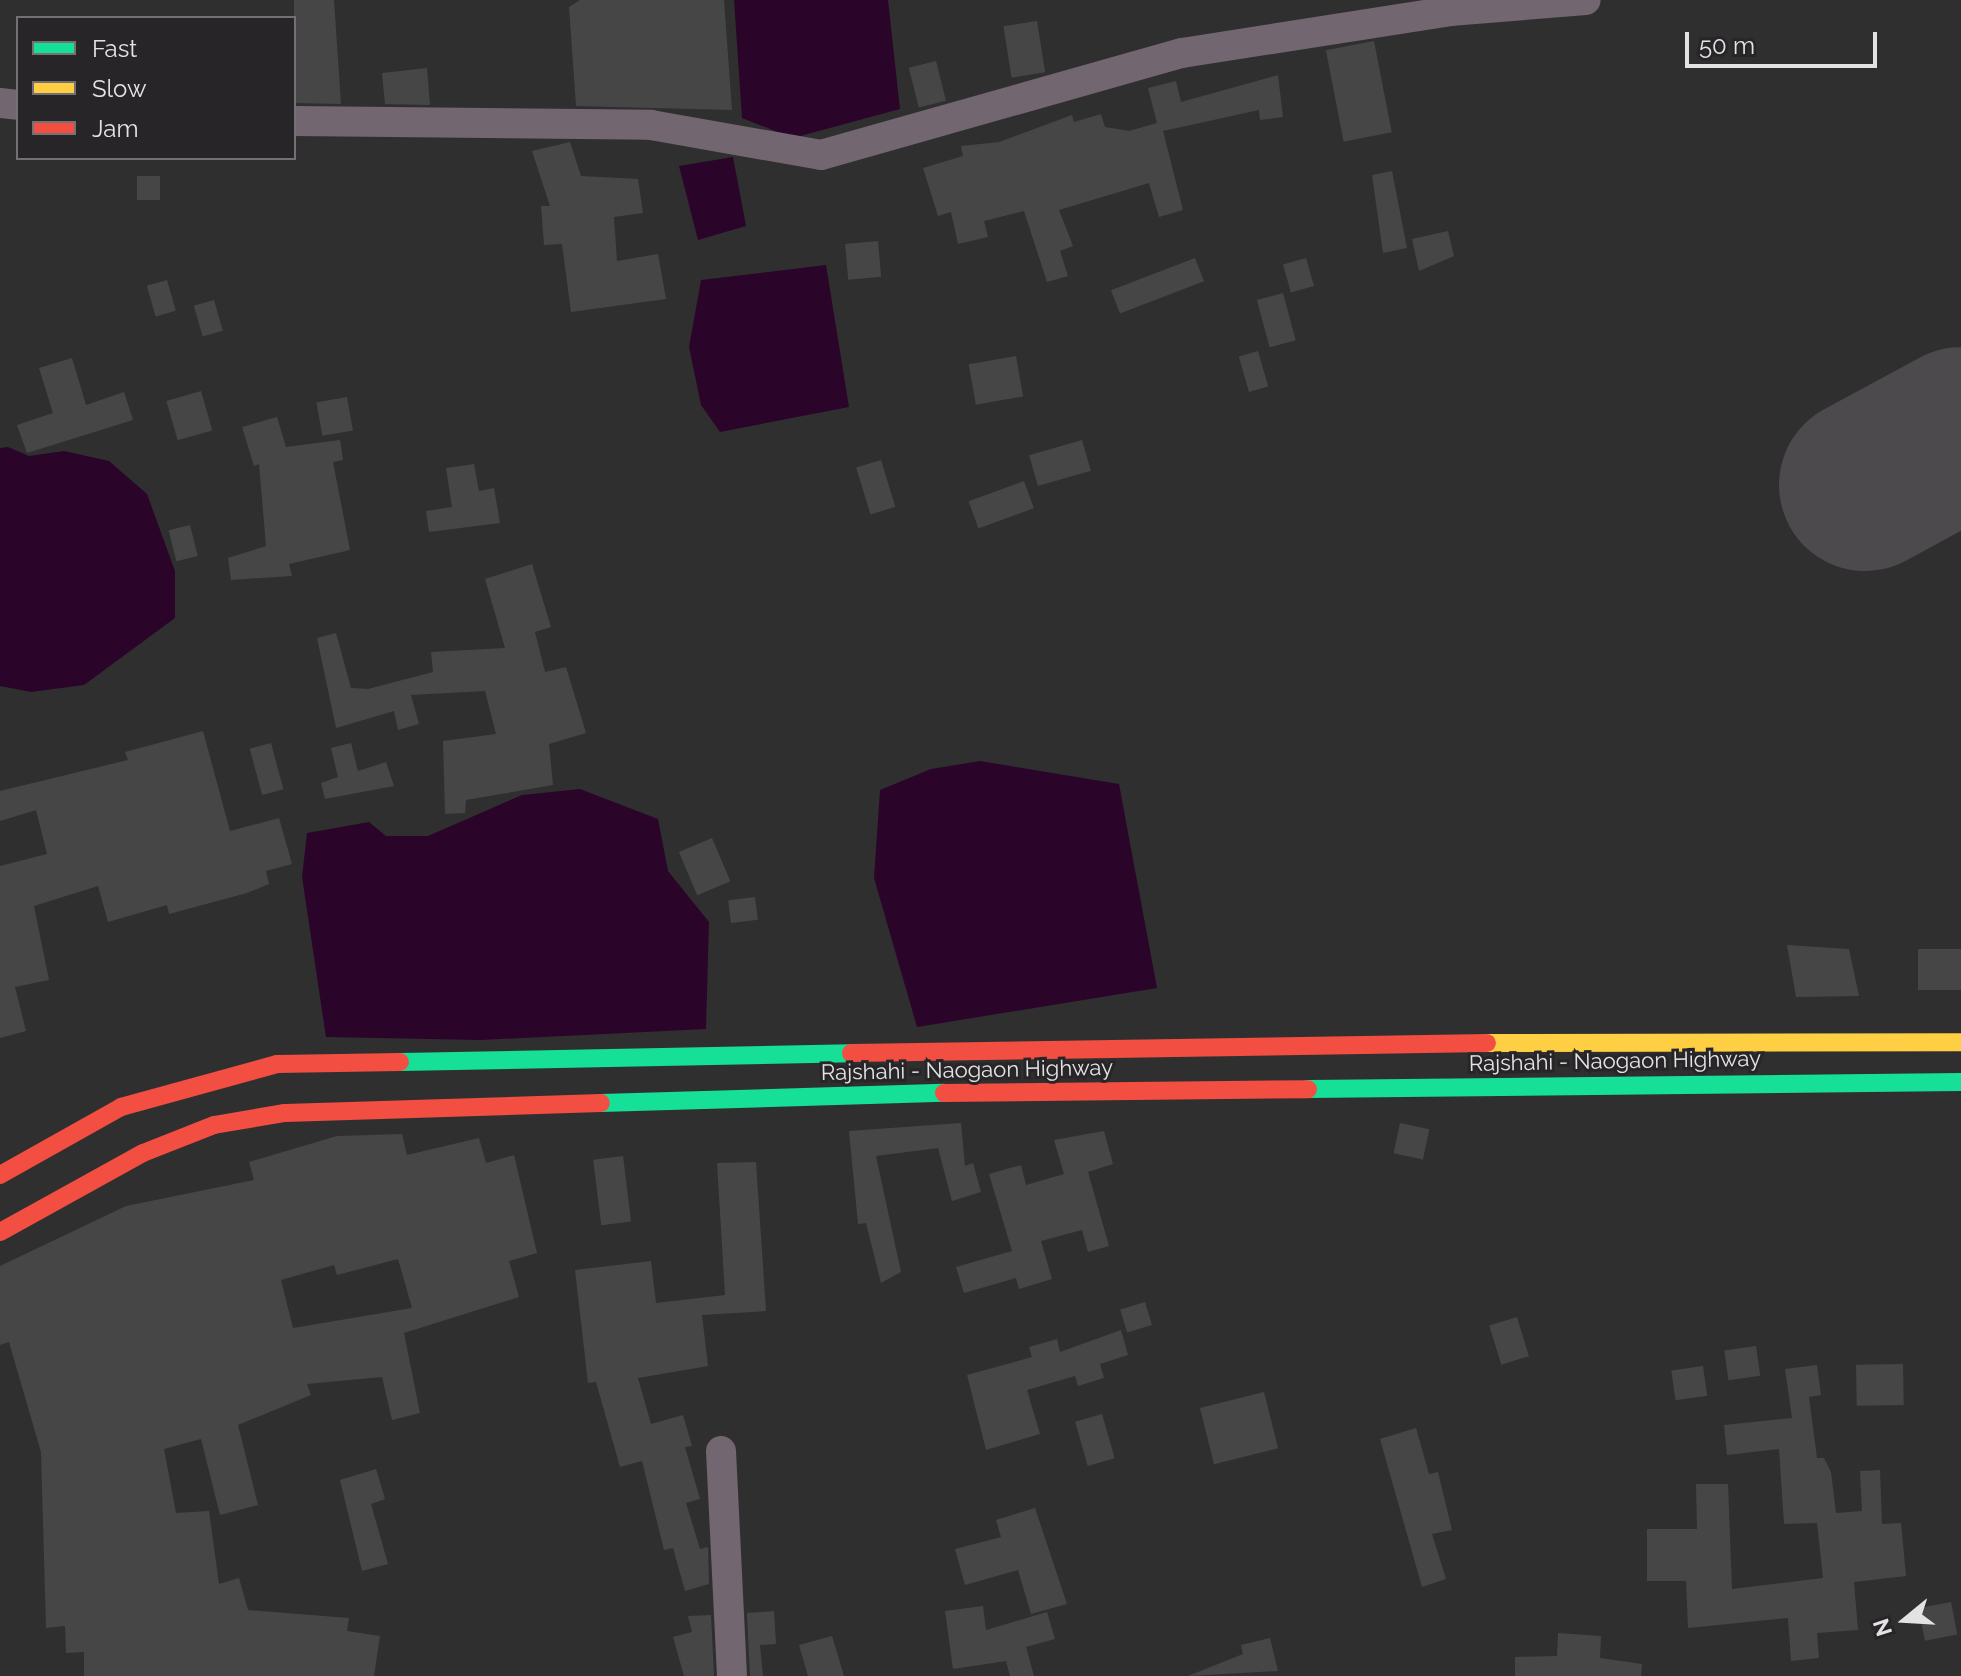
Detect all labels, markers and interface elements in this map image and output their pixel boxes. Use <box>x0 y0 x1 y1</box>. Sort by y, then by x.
legend <box>16 16 296 160</box>
scale bar <box>1689 16 1881 66</box>
text: 50 m <box>1699 31 1755 60</box>
text: Fast <box>92 34 137 63</box>
text: Slow <box>92 74 146 103</box>
text: Jam <box>92 114 138 143</box>
street label: Rajshahi - Naogaon Highway <box>1469 1045 1761 1077</box>
street label: Rajshahi - Naogaon Highway <box>821 1054 1113 1086</box>
north arrow <box>1865 1580 1945 1660</box>
text: N <box>1867 1615 1897 1639</box>

